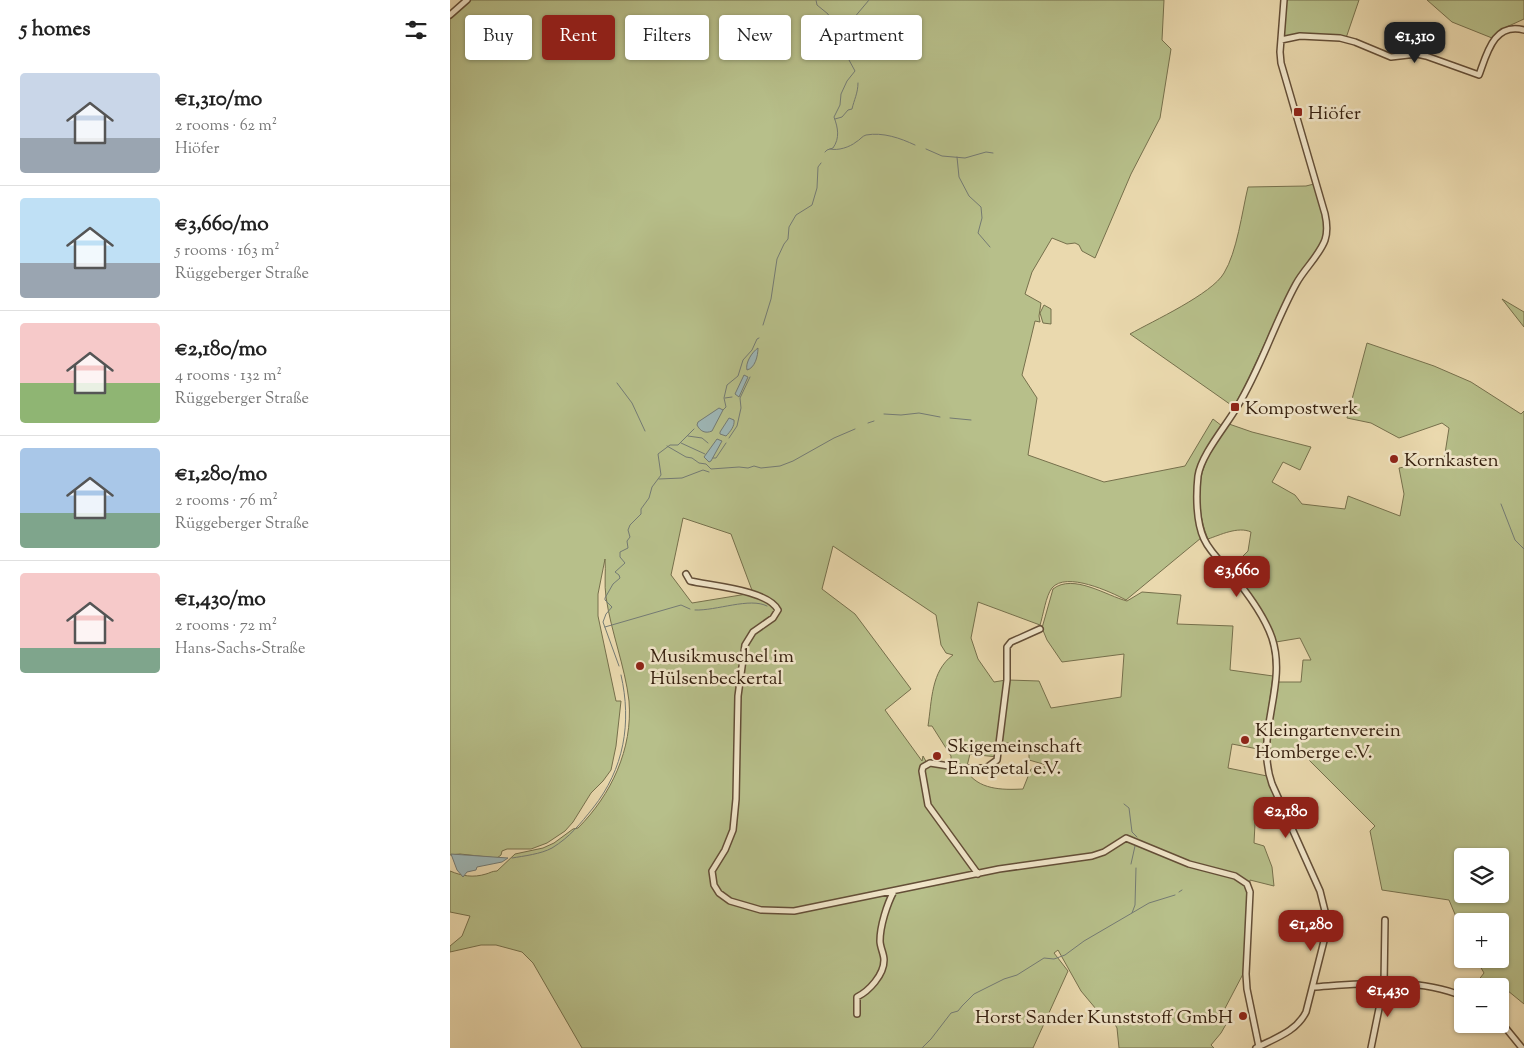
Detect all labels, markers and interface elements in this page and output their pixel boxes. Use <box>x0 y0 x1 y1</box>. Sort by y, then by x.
text: 5 homes <box>20 15 90 45</box>
chip: Buy <box>465 15 532 60</box>
chip: Rent <box>542 15 615 60</box>
chip: Filters <box>625 15 709 60</box>
chip: New <box>719 15 791 60</box>
chip: Apartment <box>801 15 922 60</box>
icon: filters <box>402 16 430 44</box>
pin: €1,310 <box>1374 22 1456 64</box>
text: €1,310 <box>1395 26 1435 49</box>
text: €1,310/mo <box>175 85 262 115</box>
icon: home <box>60 93 120 153</box>
place label: Hiöfer <box>1308 101 1361 128</box>
marker: Hiöfer <box>1292 106 1304 118</box>
text: 2 rooms · 62 m² <box>175 115 277 138</box>
text: Hiöfer <box>175 138 220 161</box>
text: €3,660/mo <box>175 210 269 240</box>
icon: home <box>60 218 120 278</box>
text: 5 rooms · 163 m² <box>175 240 280 263</box>
text: Rüggeberger Straße <box>175 263 309 286</box>
text: €2,180/mo <box>175 335 267 365</box>
icon: home <box>60 343 120 403</box>
text: 4 rooms · 132 m² <box>175 365 282 388</box>
text: Rüggeberger Straße <box>175 388 309 411</box>
place label: Kompostwerk <box>1245 396 1359 423</box>
marker: Kompostwerk <box>1229 401 1241 413</box>
place label: Kornkasten <box>1404 448 1499 475</box>
marker: Kornkasten <box>1388 453 1400 465</box>
text: €1,280/mo <box>175 460 267 490</box>
icon: home <box>60 468 120 528</box>
text: 2 rooms · 76 m² <box>175 490 278 513</box>
text: Rüggeberger Straße <box>175 513 309 536</box>
pin: €3,660 <box>1196 556 1278 598</box>
text: €3,660 <box>1215 560 1259 583</box>
text: €1,430/mo <box>175 585 266 615</box>
icon: home <box>60 593 120 653</box>
text: 2 rooms · 72 m² <box>175 615 277 638</box>
text: Hans-Sachs-Straße <box>175 638 305 661</box>
place label: Musikmuschel im Hülsenbeckertal <box>650 644 794 693</box>
marker: Musikmuschel im Hülsenbeckertal <box>634 660 646 672</box>
place label: Kleingartenverein Homberge e.V. <box>1255 718 1401 767</box>
place label: Skigemeinschaft Ennepetal e.V. <box>947 734 1083 783</box>
marker: Kleingartenverein Homberge e.V. <box>1239 734 1251 746</box>
marker: Skigemeinschaft Ennepetal e.V. <box>931 750 943 762</box>
pin: €2,180 <box>1245 796 1327 839</box>
text: €2,180 <box>1264 801 1308 824</box>
map controls <box>1454 848 1509 1033</box>
button: layers <box>1454 848 1509 903</box>
pin: €1,280 <box>1270 910 1352 952</box>
button: + <box>1454 913 1509 968</box>
text: €1,280 <box>1289 914 1333 937</box>
pin: €1,430 <box>1347 976 1429 1018</box>
button: − <box>1454 978 1509 1033</box>
text: €1,430 <box>1367 980 1409 1003</box>
place label: Horst Sander Kunststoff GmbH <box>975 1005 1233 1032</box>
marker: Horst Sander Kunststoff GmbH <box>1237 1010 1249 1022</box>

